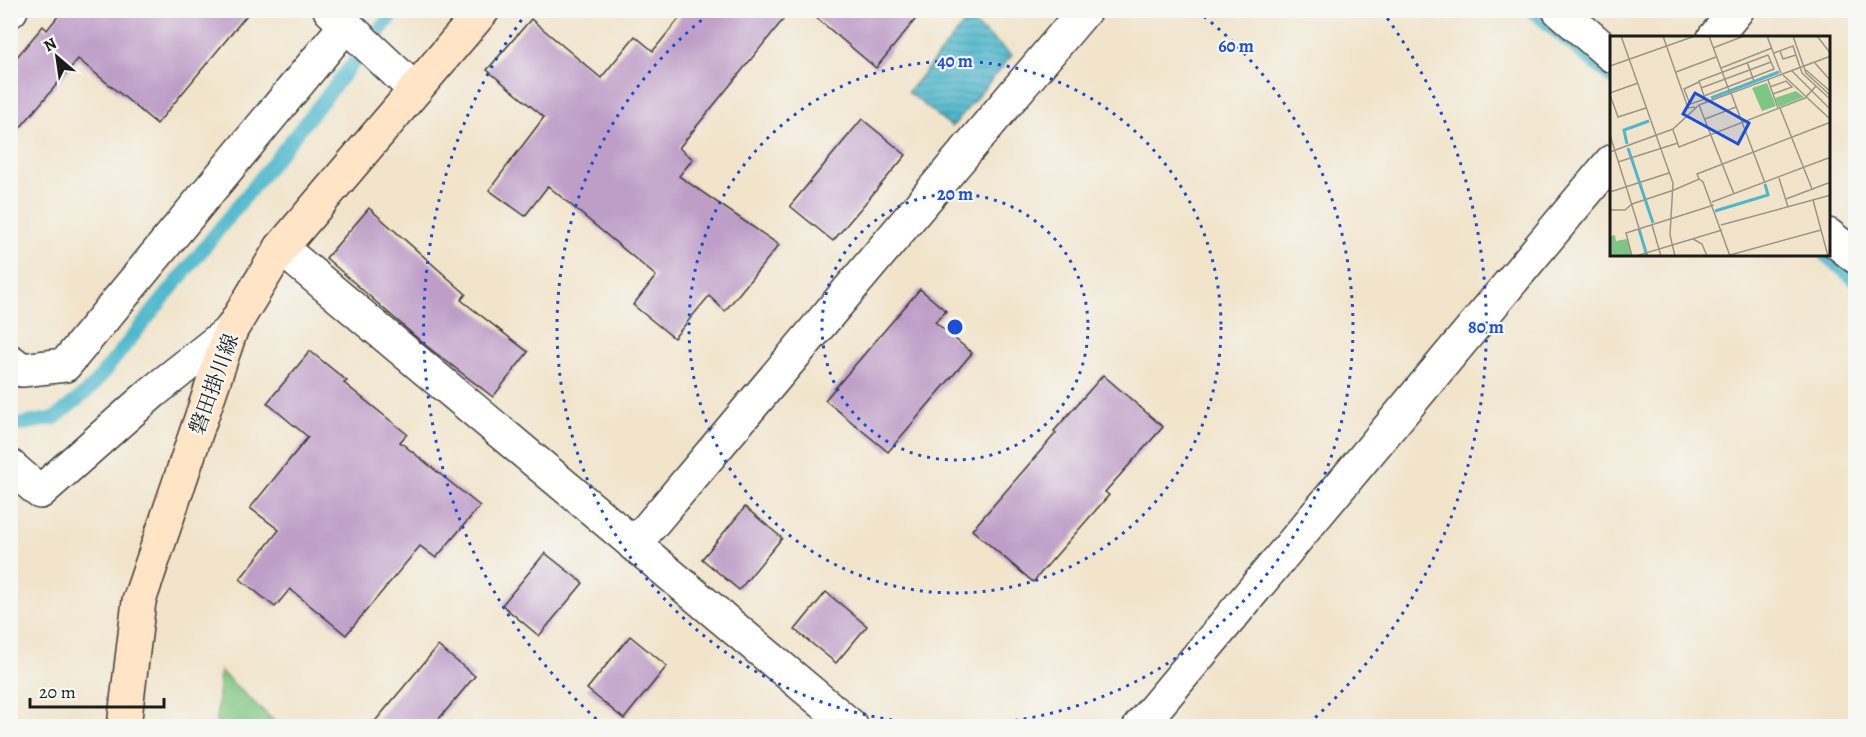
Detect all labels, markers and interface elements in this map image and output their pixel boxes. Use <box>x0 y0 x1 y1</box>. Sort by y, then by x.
north arrow <box>27 27 87 87</box>
text: N <box>40 32 61 57</box>
text: 60 m <box>1218 34 1254 58</box>
inset map <box>1610 36 1830 256</box>
text: 40 m <box>937 49 973 73</box>
text: 20 m <box>937 182 973 206</box>
text: 80 m <box>1468 315 1504 339</box>
centre of rings <box>945 317 965 337</box>
street label: 磐田掛川線 <box>183 330 245 438</box>
scale bar <box>30 671 164 709</box>
text: 20 m <box>39 680 76 704</box>

